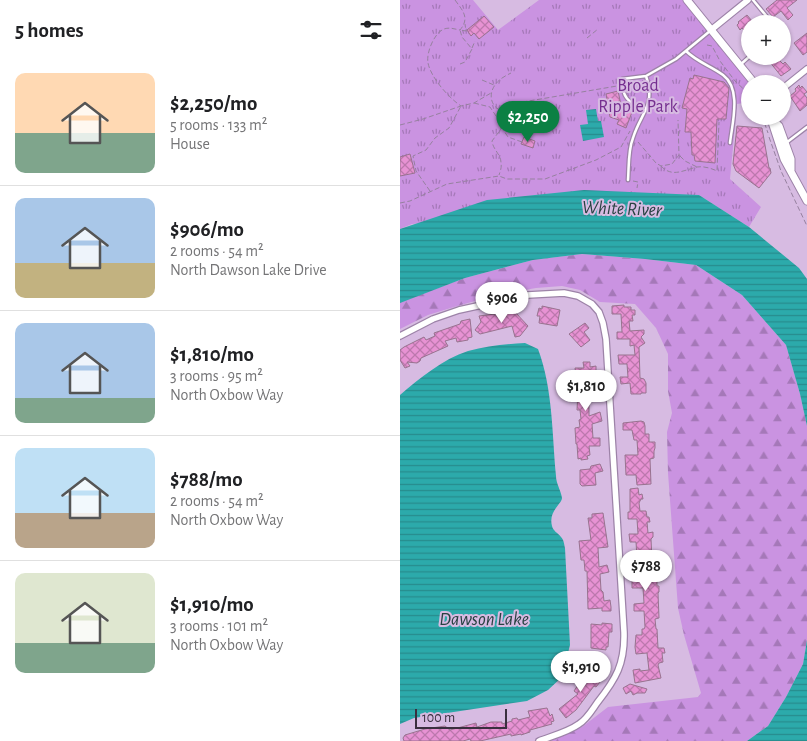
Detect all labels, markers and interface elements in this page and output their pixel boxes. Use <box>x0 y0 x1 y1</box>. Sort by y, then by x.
map controls <box>741 15 791 125</box>
button: + <box>741 15 791 65</box>
icon: filters <box>357 16 385 44</box>
text: 5 homes <box>15 20 84 41</box>
button: − <box>741 75 791 125</box>
park label: Broad Ripple Park <box>598 77 679 116</box>
icon: home <box>55 93 115 153</box>
text: $2,250/mo <box>170 93 257 114</box>
pin: $2,250 <box>487 100 569 143</box>
text: $2,250 <box>507 109 549 125</box>
text: 5 rooms · 133 m² <box>170 117 267 133</box>
text: House <box>170 136 210 152</box>
water label: White River <box>582 198 663 220</box>
icon: home <box>55 218 115 278</box>
text: $906/mo <box>170 219 244 240</box>
text: 2 rooms · 54 m² <box>170 243 264 259</box>
text: North Dawson Lake Drive <box>170 262 327 278</box>
pin: $906 <box>472 282 532 324</box>
text: $906 <box>487 290 518 306</box>
icon: home <box>55 343 115 403</box>
text: $1,810/mo <box>170 344 254 365</box>
text: 3 rooms · 95 m² <box>170 368 263 384</box>
pin: $1,810 <box>545 370 627 412</box>
text: $1,810 <box>567 378 605 394</box>
text: North Oxbow Way <box>170 387 283 403</box>
icon: home <box>55 468 115 528</box>
text: $788/mo <box>170 469 243 490</box>
text: 2 rooms · 54 m² <box>170 493 264 509</box>
text: North Oxbow Way <box>170 512 283 528</box>
pin: $788 <box>616 550 676 592</box>
text: $788 <box>631 558 661 574</box>
icon: home <box>55 593 115 653</box>
text: $1,910/mo <box>170 594 254 615</box>
water label: Dawson Lake <box>439 610 529 629</box>
text: 3 rooms · 101 m² <box>170 618 268 634</box>
text: North Oxbow Way <box>170 637 283 653</box>
pin: $1,910 <box>540 650 622 693</box>
text: $1,910 <box>562 659 600 675</box>
scale bar <box>415 706 508 729</box>
text: 100 m <box>422 711 455 725</box>

